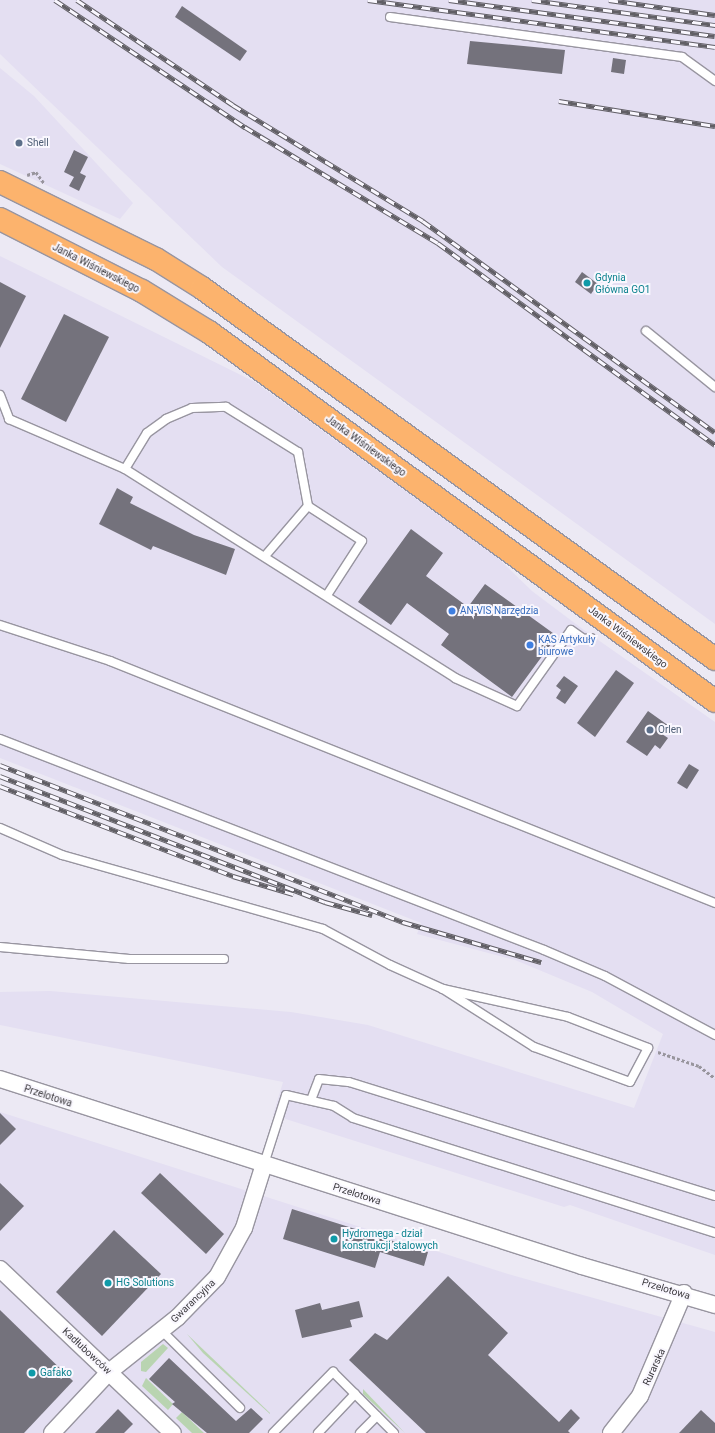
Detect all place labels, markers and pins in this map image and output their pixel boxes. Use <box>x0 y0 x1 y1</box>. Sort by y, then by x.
place label: Shell <box>27 137 49 149</box>
marker: Shell <box>14 138 24 148</box>
place label: Gdynia Główna GO1 <box>595 271 650 294</box>
marker: Gdynia Główna GO1 <box>582 278 592 288</box>
place label: AN-VIS Narzędzia <box>460 605 539 617</box>
marker: AN-VIS Narzędzia <box>447 606 457 616</box>
place label: KAS Artykuły biurowe <box>538 633 595 656</box>
marker: KAS Artykuły biurowe <box>525 640 535 650</box>
place label: Orlen <box>658 724 682 736</box>
marker: Orlen <box>645 725 655 735</box>
place label: Hydromega - dział konstrukcji stalowych <box>342 1227 438 1250</box>
marker: Hydromega - dział konstrukcji stalowych <box>329 1234 339 1244</box>
place label: HG Solutions <box>116 1277 174 1289</box>
marker: HG Solutions <box>103 1278 113 1288</box>
place label: Gafako <box>40 1367 72 1379</box>
marker: Gafako <box>27 1368 37 1378</box>

